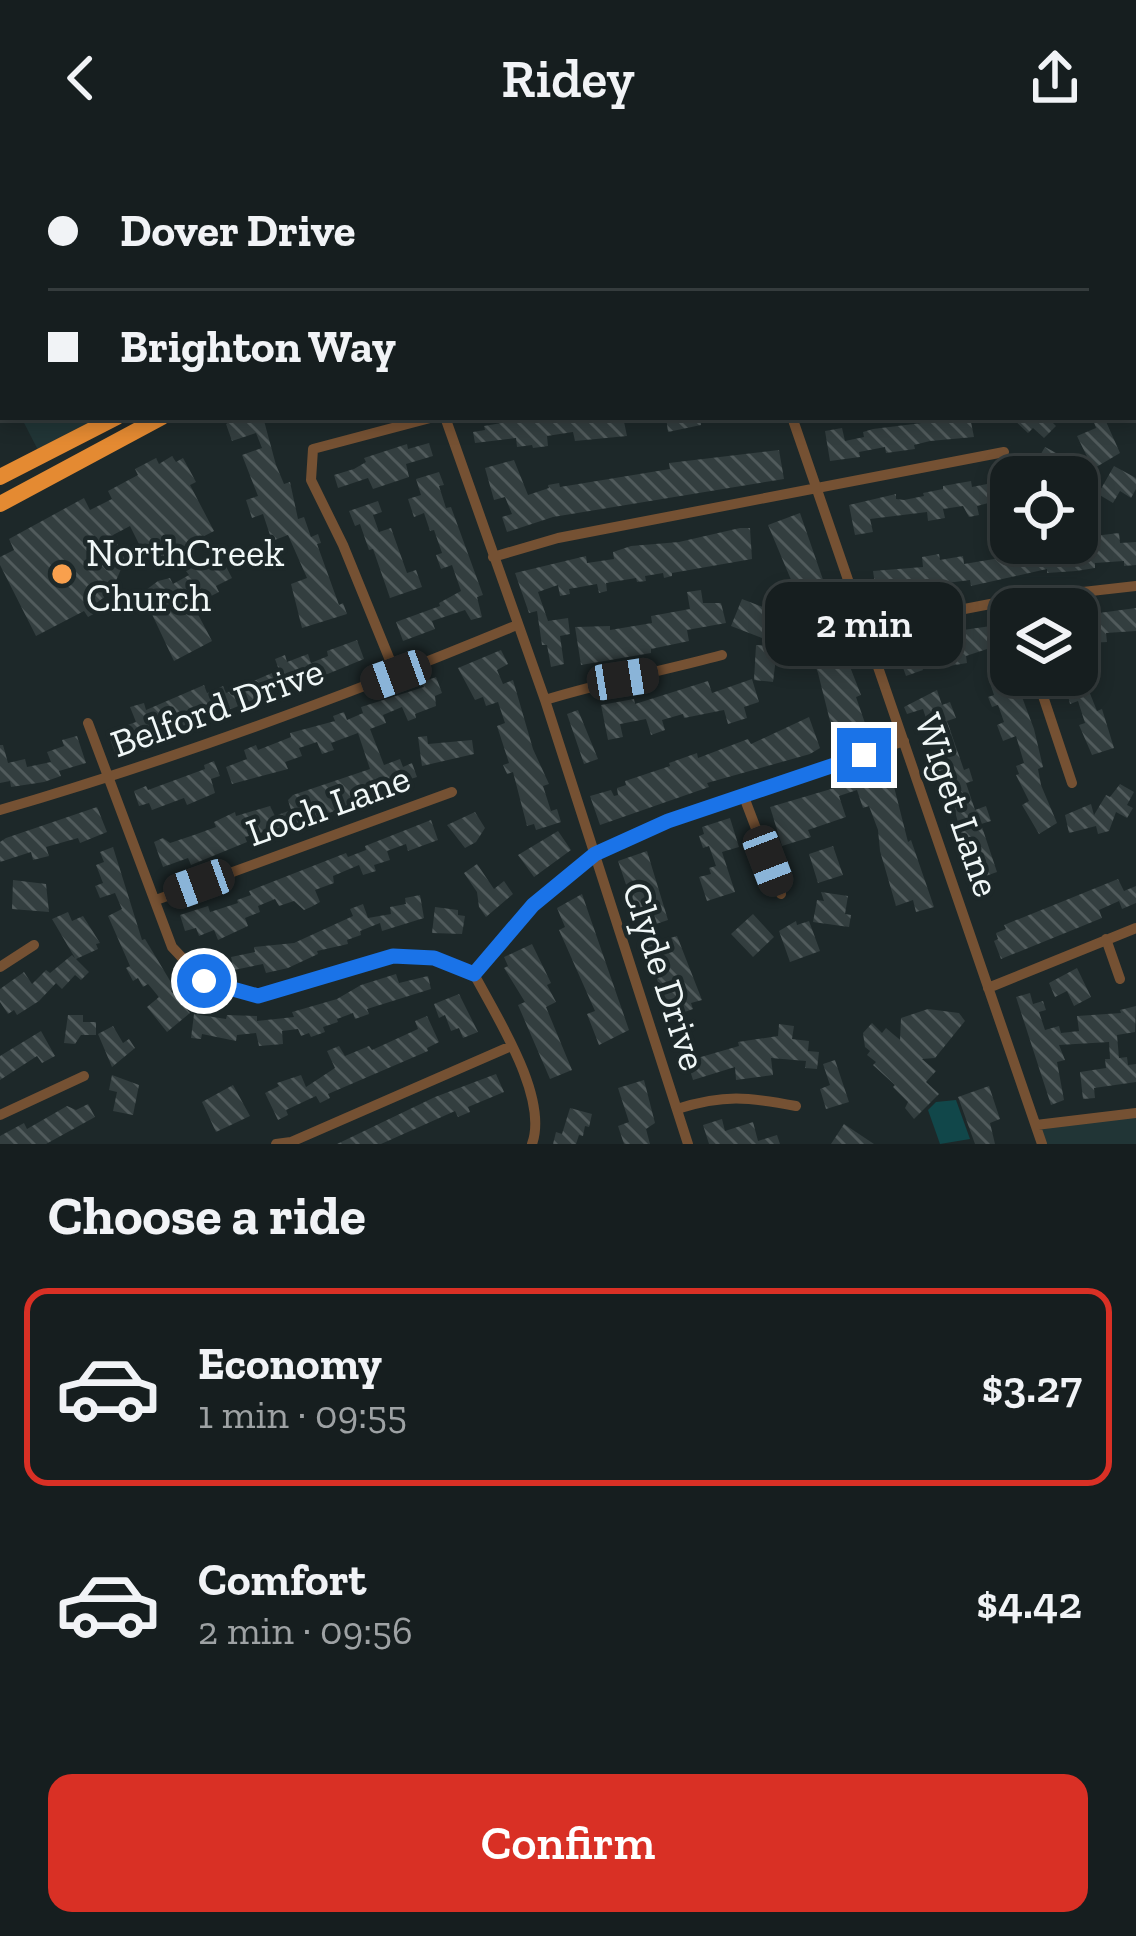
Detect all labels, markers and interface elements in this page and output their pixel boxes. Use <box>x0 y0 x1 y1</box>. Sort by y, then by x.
icon: back <box>48 45 114 111</box>
icon: share <box>1022 45 1088 111</box>
text: Ridey <box>501 46 635 111</box>
text: Dover Drive <box>120 204 355 258</box>
text: Brighton Way <box>120 320 396 374</box>
map controls <box>990 456 1098 696</box>
button: locate <box>990 456 1098 564</box>
place label: NorthCreek Church <box>86 529 285 621</box>
marker: NorthCreek Church <box>49 561 75 587</box>
callout: 2 min <box>765 581 963 665</box>
button: layers <box>990 588 1098 696</box>
text: 2 min <box>816 600 912 647</box>
car <box>356 646 436 704</box>
street label: Belford Drive <box>104 647 330 767</box>
car <box>585 656 661 702</box>
street label: Wiget Lane <box>905 707 1011 903</box>
route end <box>837 728 891 782</box>
street label: Loch Lane <box>240 754 416 856</box>
car <box>738 821 798 901</box>
car <box>159 855 239 913</box>
street label: Clyde Drive <box>613 876 717 1076</box>
route start <box>177 954 231 1008</box>
text: Choose a ride <box>48 1183 366 1248</box>
icon: car <box>54 1333 162 1441</box>
text: Economy <box>198 1337 382 1391</box>
text: $3.27 <box>981 1360 1082 1414</box>
text: 1 min · 09:55 <box>198 1391 407 1438</box>
icon: car <box>54 1549 162 1657</box>
text: Comfort <box>198 1553 366 1607</box>
text: $4.42 <box>976 1576 1082 1630</box>
text: 2 min · 09:56 <box>198 1607 413 1654</box>
button: Confirm <box>48 1774 1088 1912</box>

